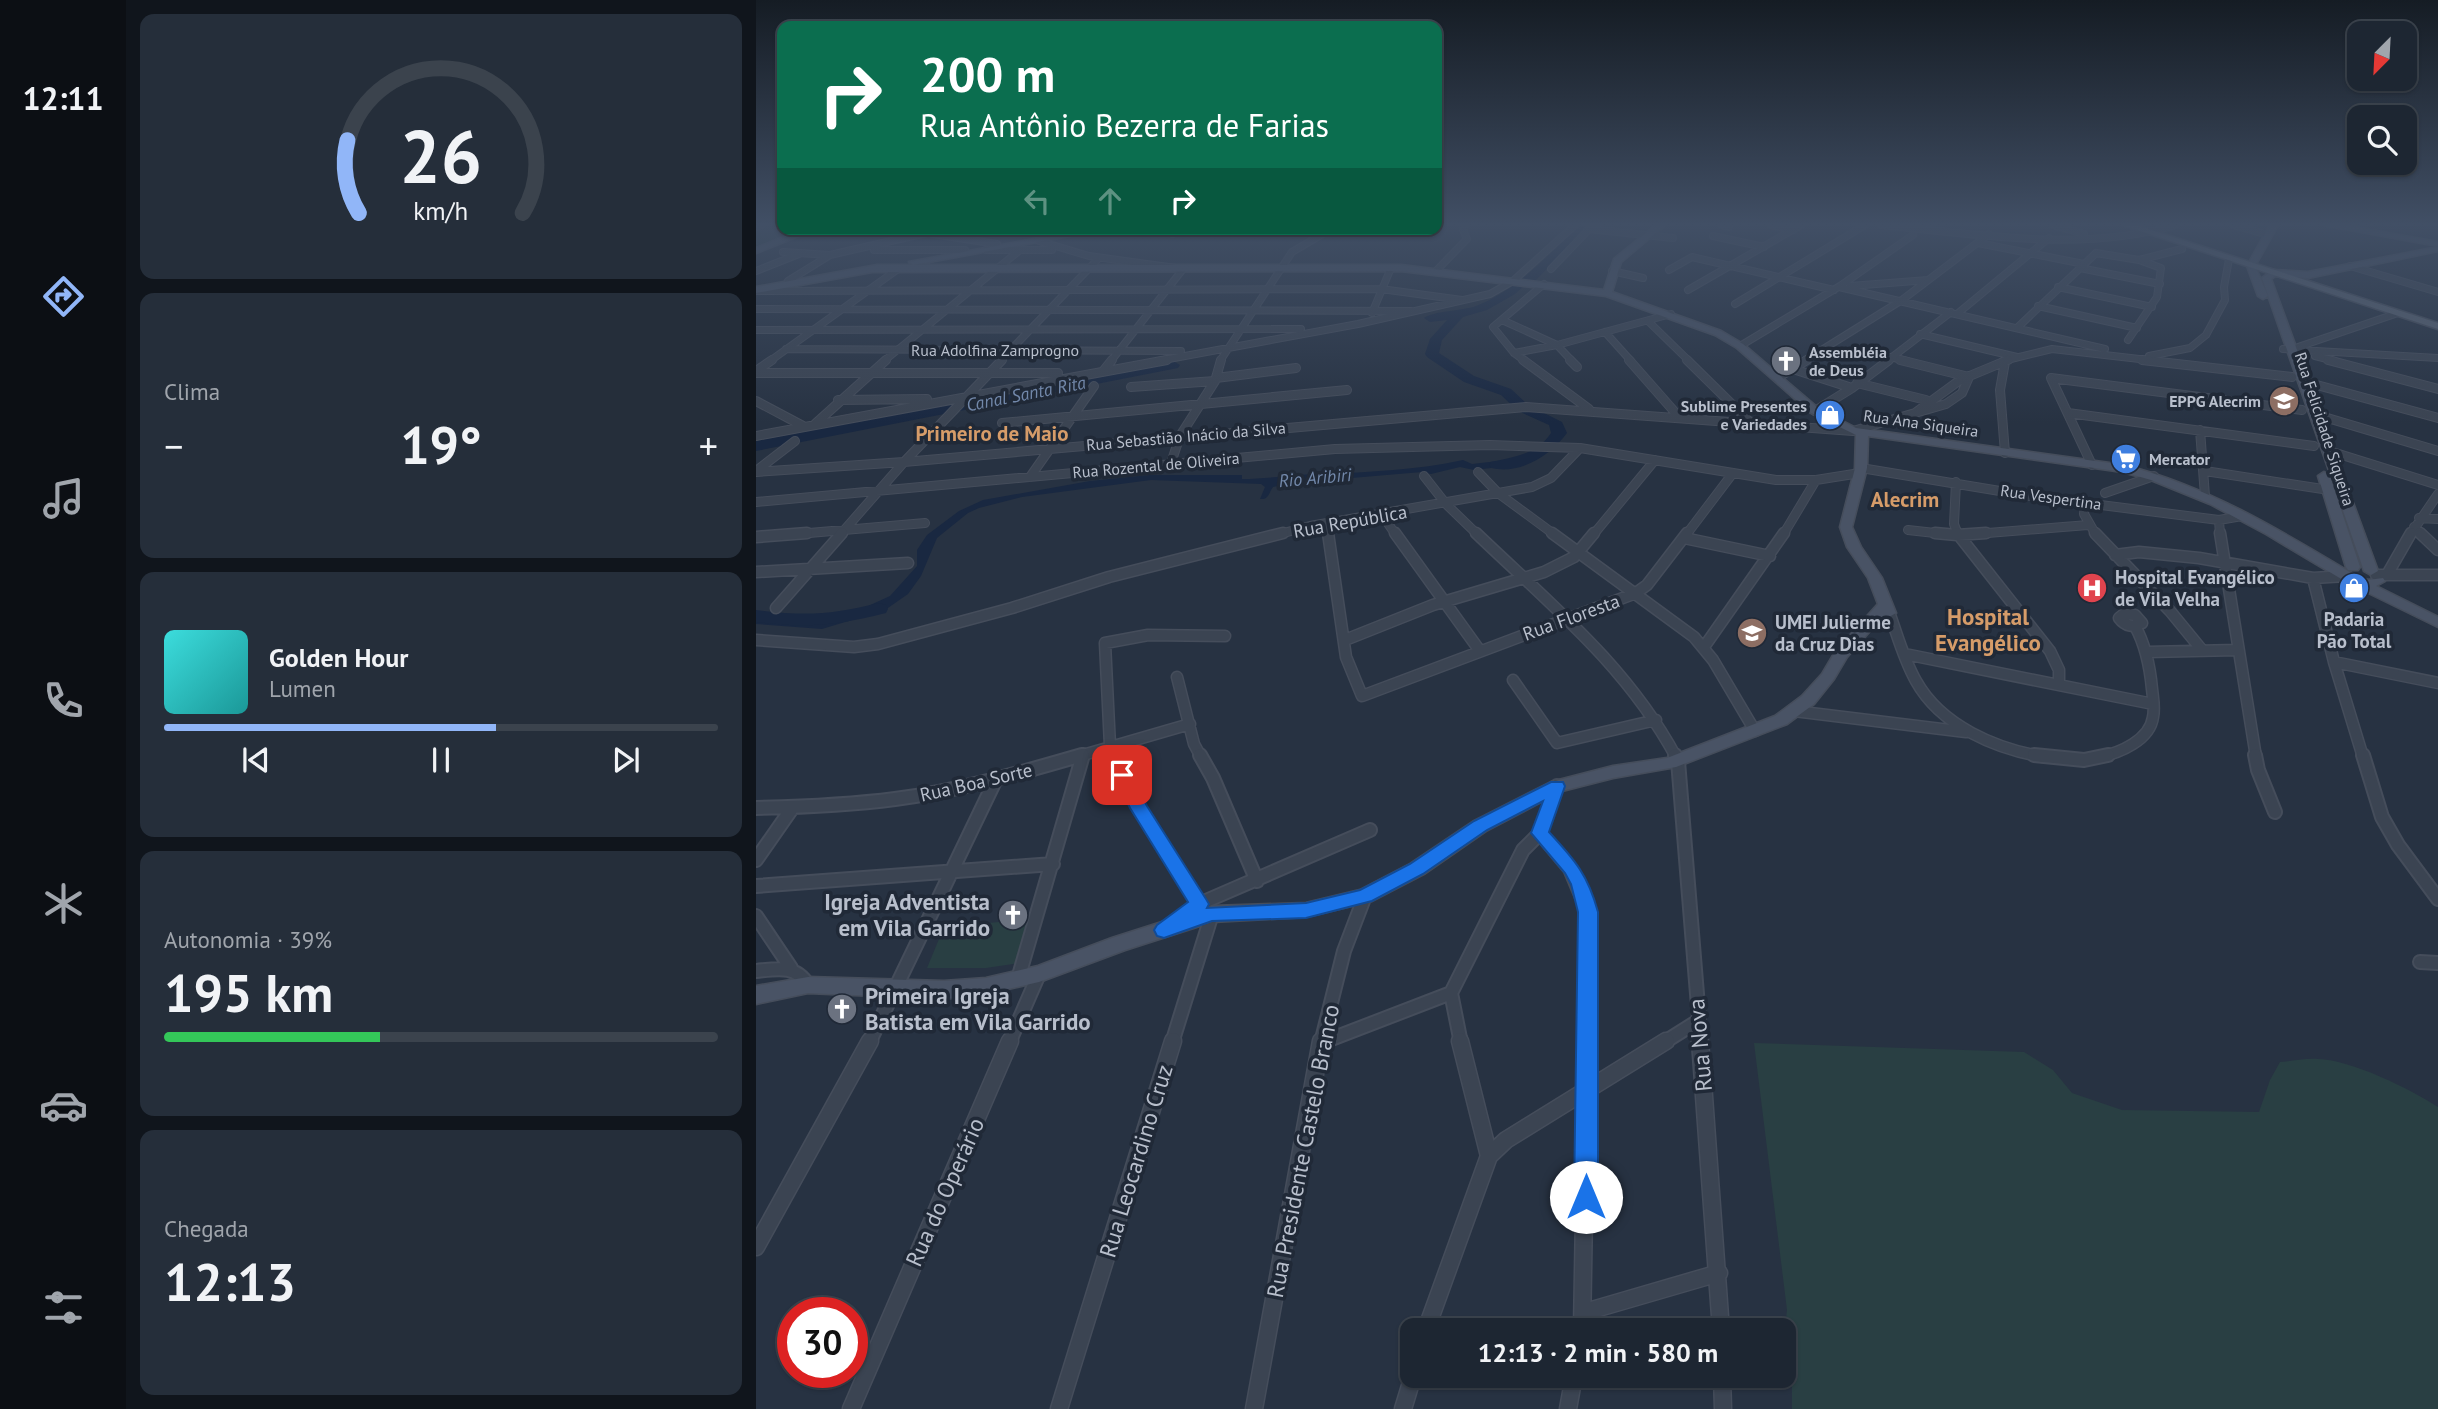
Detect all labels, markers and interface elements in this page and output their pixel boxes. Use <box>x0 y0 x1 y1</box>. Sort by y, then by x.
north arrow <box>2347 21 2417 91</box>
map controls <box>2347 21 2417 175</box>
text: 200 m <box>920 42 1055 106</box>
icon: right <box>805 49 896 140</box>
text: 12:11 <box>22 77 104 119</box>
text: Rua Antônio Bezerra de Farias <box>920 104 1329 146</box>
button: search <box>2347 105 2417 175</box>
text: 26 <box>400 109 482 203</box>
icon: left <box>1018 182 1056 220</box>
icon: ahead <box>1091 182 1129 220</box>
icon: right <box>1164 182 1202 220</box>
text: km/h <box>414 194 468 226</box>
icon: directions <box>39 272 88 321</box>
street label: Rua Adolfina Zamprogno <box>911 340 1079 360</box>
place label: Assembléia de Deus <box>1809 342 1887 380</box>
church icon: Assembléia de Deus <box>1769 344 1803 378</box>
street label: Rua Felicidade Siqueira <box>2291 350 2359 508</box>
water label: Canal Santa Rita <box>964 371 1088 416</box>
text: Clima <box>164 377 220 406</box>
school or university icon: EPPG Alecrim <box>2267 384 2301 418</box>
place label: EPPG Alecrim <box>2169 391 2261 411</box>
place label: Sublime Presentes e Variedades <box>1681 396 1807 434</box>
shop icon: Sublime Presentes e Variedades <box>1813 398 1847 432</box>
street label: Rua Ana Siqueira <box>1862 405 1980 441</box>
text: 19° <box>400 411 482 478</box>
street label: Rua Sebastião Inácio da Silva <box>1085 417 1287 455</box>
district label: Primeiro de Maio <box>915 420 1069 447</box>
text: − <box>164 421 183 470</box>
text: + <box>699 421 718 470</box>
supermarket icon: Mercator <box>2109 442 2143 476</box>
street label: Rua Rozental de Oliveira <box>1072 448 1240 482</box>
place label: Mercator <box>2149 449 2211 469</box>
water label: Rio Aribiri <box>1278 463 1354 492</box>
icon: music <box>39 474 88 523</box>
street label: Rua Vespertina <box>1999 480 2103 514</box>
district label: Alecrim <box>1871 486 1939 513</box>
street label: Rua República <box>1291 499 1409 543</box>
place label: Hospital Evangélico de Vila Velha <box>2115 565 2275 611</box>
hospital icon: Hospital Evangélico de Vila Velha <box>2075 571 2109 605</box>
shop icon: Padaria Pão Total <box>2337 571 2371 605</box>
street label: Rua Floresta <box>1519 588 1623 646</box>
district label: Hospital Evangélico <box>1935 602 2041 657</box>
place label: Padaria Pão Total <box>2317 607 2392 653</box>
place label: UMEI Julierme da Cruz Dias <box>1775 610 1891 656</box>
school or university icon: UMEI Julierme da Cruz Dias <box>1735 616 1769 650</box>
text: Golden Hour <box>269 641 408 674</box>
text: Lumen <box>269 674 336 703</box>
icon: phone <box>39 676 88 725</box>
icon: previous <box>237 741 275 779</box>
icon: pause <box>422 741 460 779</box>
icon: next <box>607 741 645 779</box>
pin <box>1092 745 1152 805</box>
icon: arrive <box>1103 756 1141 794</box>
street label: Rua Boa Sorte <box>917 757 1035 807</box>
icon: climate <box>39 879 88 928</box>
place label: Igreja Adventista em Vila Garrido <box>824 887 990 942</box>
church icon: Igreja Adventista em Vila Garrido <box>996 898 1030 932</box>
text: Autonomia · 39% <box>164 925 332 954</box>
text: 195 km <box>164 959 333 1026</box>
place label: Primeira Igreja Batista em Vila Garrido <box>865 981 1091 1036</box>
church icon: Primeira Igreja Batista em Vila Garrido <box>825 992 859 1026</box>
street label: Rua Nova <box>1681 997 1718 1093</box>
street label: Rua Presidente Castelo Branco <box>1260 1002 1345 1300</box>
street label: Rua Leocardino Cruz <box>1092 1061 1179 1261</box>
icon: car <box>39 1081 88 1130</box>
street label: Rua do Operário <box>899 1113 990 1271</box>
position arrow <box>1549 1160 1623 1234</box>
text: Chegada <box>164 1214 249 1243</box>
text: 12:13 <box>164 1248 296 1315</box>
icon: filters <box>39 1283 88 1332</box>
speed limit sign: 30 <box>777 1297 868 1388</box>
text: 12:13 · 2 min · 580 m <box>1478 1336 1718 1369</box>

